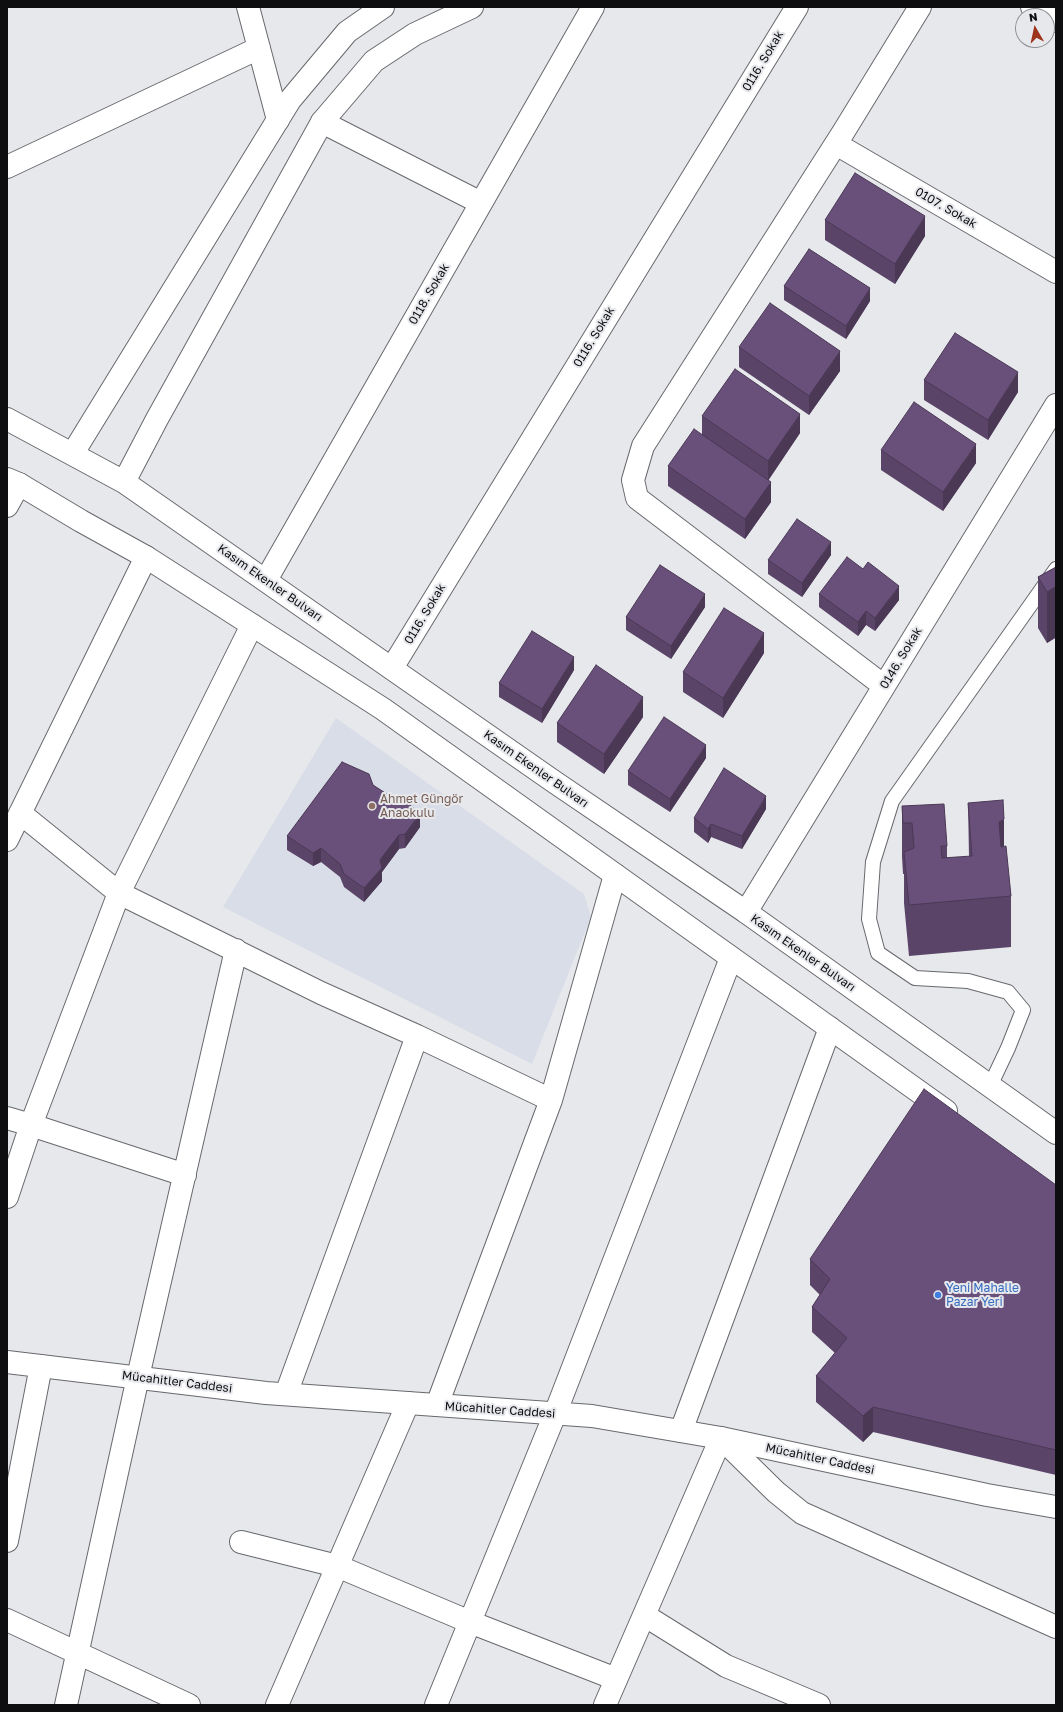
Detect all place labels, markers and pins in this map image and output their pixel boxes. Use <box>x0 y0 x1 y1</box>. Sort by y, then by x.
place label: Ahmet Güngör Anaokulu <box>380 792 463 820</box>
marker: Ahmet Güngör Anaokulu <box>367 801 377 811</box>
place label: Yeni Mahalle Pazar Yeri <box>946 1281 1019 1309</box>
marker: Yeni Mahalle Pazar Yeri <box>933 1290 943 1300</box>

